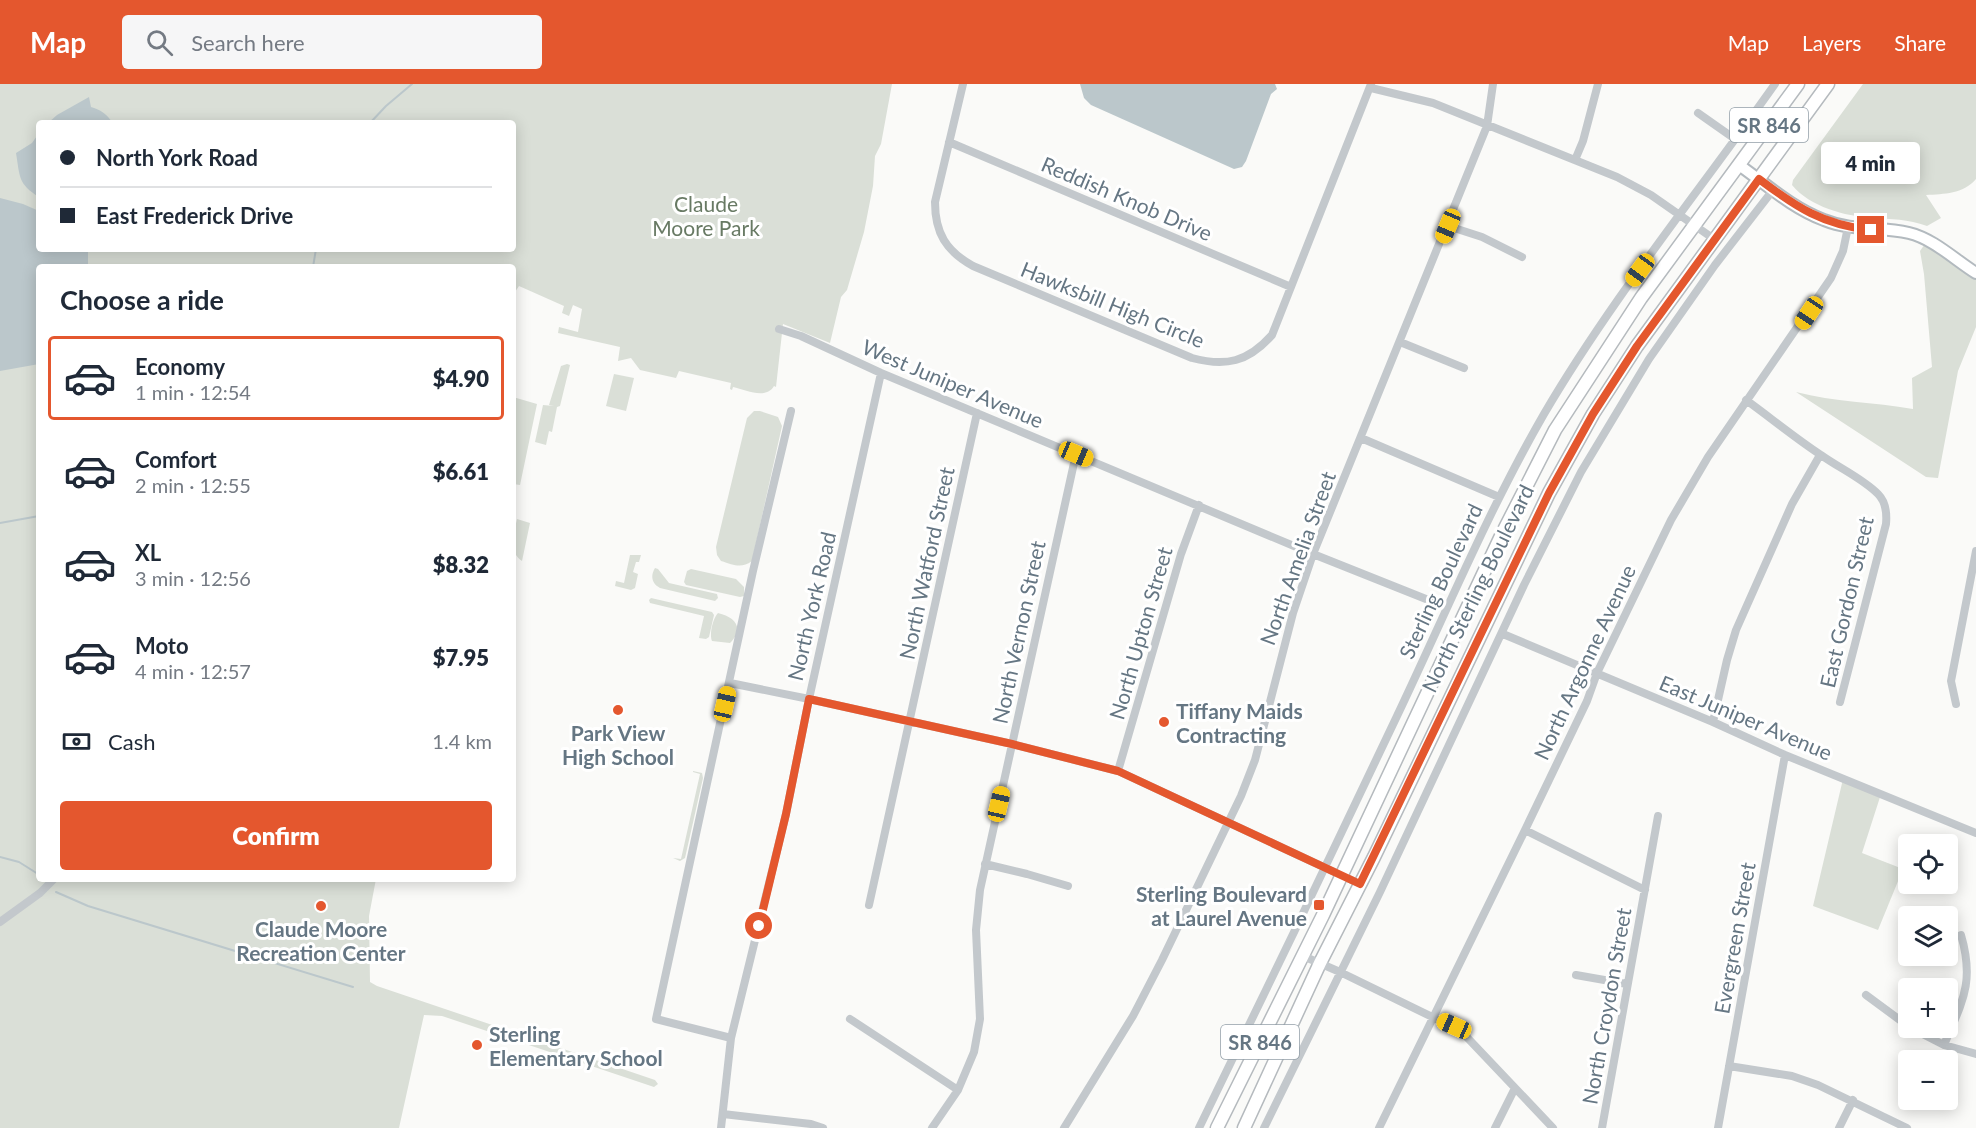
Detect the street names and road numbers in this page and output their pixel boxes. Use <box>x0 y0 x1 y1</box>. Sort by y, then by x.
road number: SR 846 <box>1730 108 1808 142</box>
street label: Reddish Knob Drive <box>1038 151 1216 245</box>
street label: Hawksbill High Circle <box>1018 256 1208 352</box>
street label: West Juniper Avenue <box>859 334 1047 432</box>
street label: North Watford Street <box>893 464 959 662</box>
street label: North Amelia Street <box>1254 467 1340 648</box>
street label: North Sterling Boulevard <box>1416 480 1538 696</box>
street label: Sterling Boulevard <box>1393 500 1487 662</box>
street label: East Gordon Street <box>1814 514 1878 690</box>
street label: North York Road <box>782 529 840 683</box>
street label: North Vernon Street <box>986 538 1050 726</box>
street label: North Upton Street <box>1103 543 1177 722</box>
street label: North Argonne Avenue <box>1528 561 1640 763</box>
street label: East Juniper Avenue <box>1656 669 1836 765</box>
street label: Evergreen Street <box>1708 860 1760 1016</box>
street label: North Croydon Street <box>1576 905 1636 1106</box>
road number: SR 846 <box>1221 1025 1299 1059</box>

